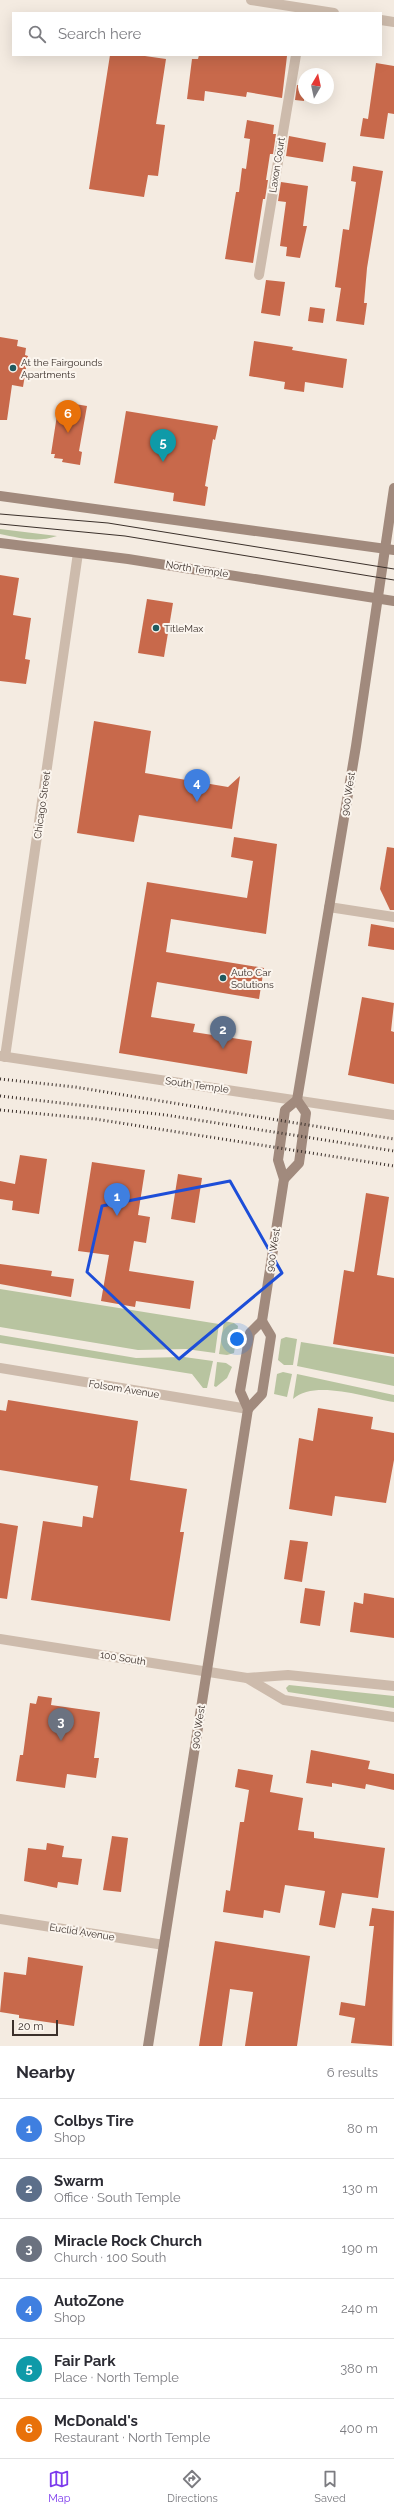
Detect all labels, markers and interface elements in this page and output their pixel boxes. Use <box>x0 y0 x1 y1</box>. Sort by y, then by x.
search box <box>12 12 382 56</box>
icon: search <box>26 23 48 45</box>
text: Search here <box>58 25 141 43</box>
north arrow <box>298 68 334 104</box>
street label: Laxon Court <box>267 136 287 194</box>
place label: At the Fairgounds Apartments <box>21 357 102 380</box>
marker: At the Fairgounds Apartments <box>8 363 18 373</box>
pin: 6 <box>55 400 81 433</box>
pin: 5 <box>150 429 176 462</box>
street label: North Temple <box>165 559 229 579</box>
marker: TitleMax <box>151 623 161 633</box>
place label: TitleMax <box>164 623 203 634</box>
pin: 4 <box>184 769 210 802</box>
street label: Chicago Street <box>32 770 52 840</box>
street label: 900 West <box>339 771 357 817</box>
place label: Auto Car Solutions <box>231 967 274 990</box>
marker: Auto Car Solutions <box>218 973 228 983</box>
pin: 2 <box>210 1016 236 1049</box>
street label: South Temple <box>164 1075 230 1095</box>
pin: 1 <box>104 1183 130 1216</box>
street label: 900 West <box>264 1227 282 1273</box>
your location <box>227 1329 247 1349</box>
street label: Folsom Avenue <box>88 1378 160 1400</box>
street label: 100 South <box>99 1649 147 1667</box>
street label: 900 West <box>189 1704 207 1750</box>
pin: 3 <box>48 1708 74 1741</box>
street label: Euclid Avenue <box>49 1921 116 1943</box>
scale bar <box>12 2018 58 2037</box>
text: 20 m <box>18 2020 43 2033</box>
text: Nearby <box>16 2062 75 2082</box>
text: 6 results <box>327 2065 378 2080</box>
text: Colbys Tire <box>54 2112 134 2130</box>
text: 1 <box>26 2121 32 2136</box>
text: 80 m <box>347 2121 378 2136</box>
text: Shop <box>54 2130 85 2145</box>
text: Swarm <box>54 2172 104 2190</box>
text: 2 <box>25 2181 33 2196</box>
text: 130 m <box>342 2181 378 2196</box>
text: Office · South Temple <box>54 2190 181 2205</box>
text: Miracle Rock Church <box>54 2232 202 2250</box>
text: 3 <box>25 2241 33 2256</box>
text: 190 m <box>342 2241 378 2256</box>
text: Church · 100 South <box>54 2250 166 2265</box>
text: AutoZone <box>54 2292 124 2310</box>
text: 4 <box>25 2301 33 2316</box>
text: 240 m <box>341 2301 378 2316</box>
text: Shop <box>54 2310 85 2325</box>
text: Fair Park <box>54 2352 116 2370</box>
text: 5 <box>25 2361 33 2376</box>
text: 380 m <box>340 2361 378 2376</box>
text: Place · North Temple <box>54 2370 179 2385</box>
text: McDonald's <box>54 2412 138 2430</box>
text: 6 <box>25 2421 33 2436</box>
text: 400 m <box>340 2421 378 2436</box>
text: Restaurant · North Temple <box>54 2430 210 2445</box>
tab: Map <box>48 2468 71 2505</box>
tab: Directions <box>167 2468 218 2505</box>
tab: Saved <box>314 2468 346 2505</box>

